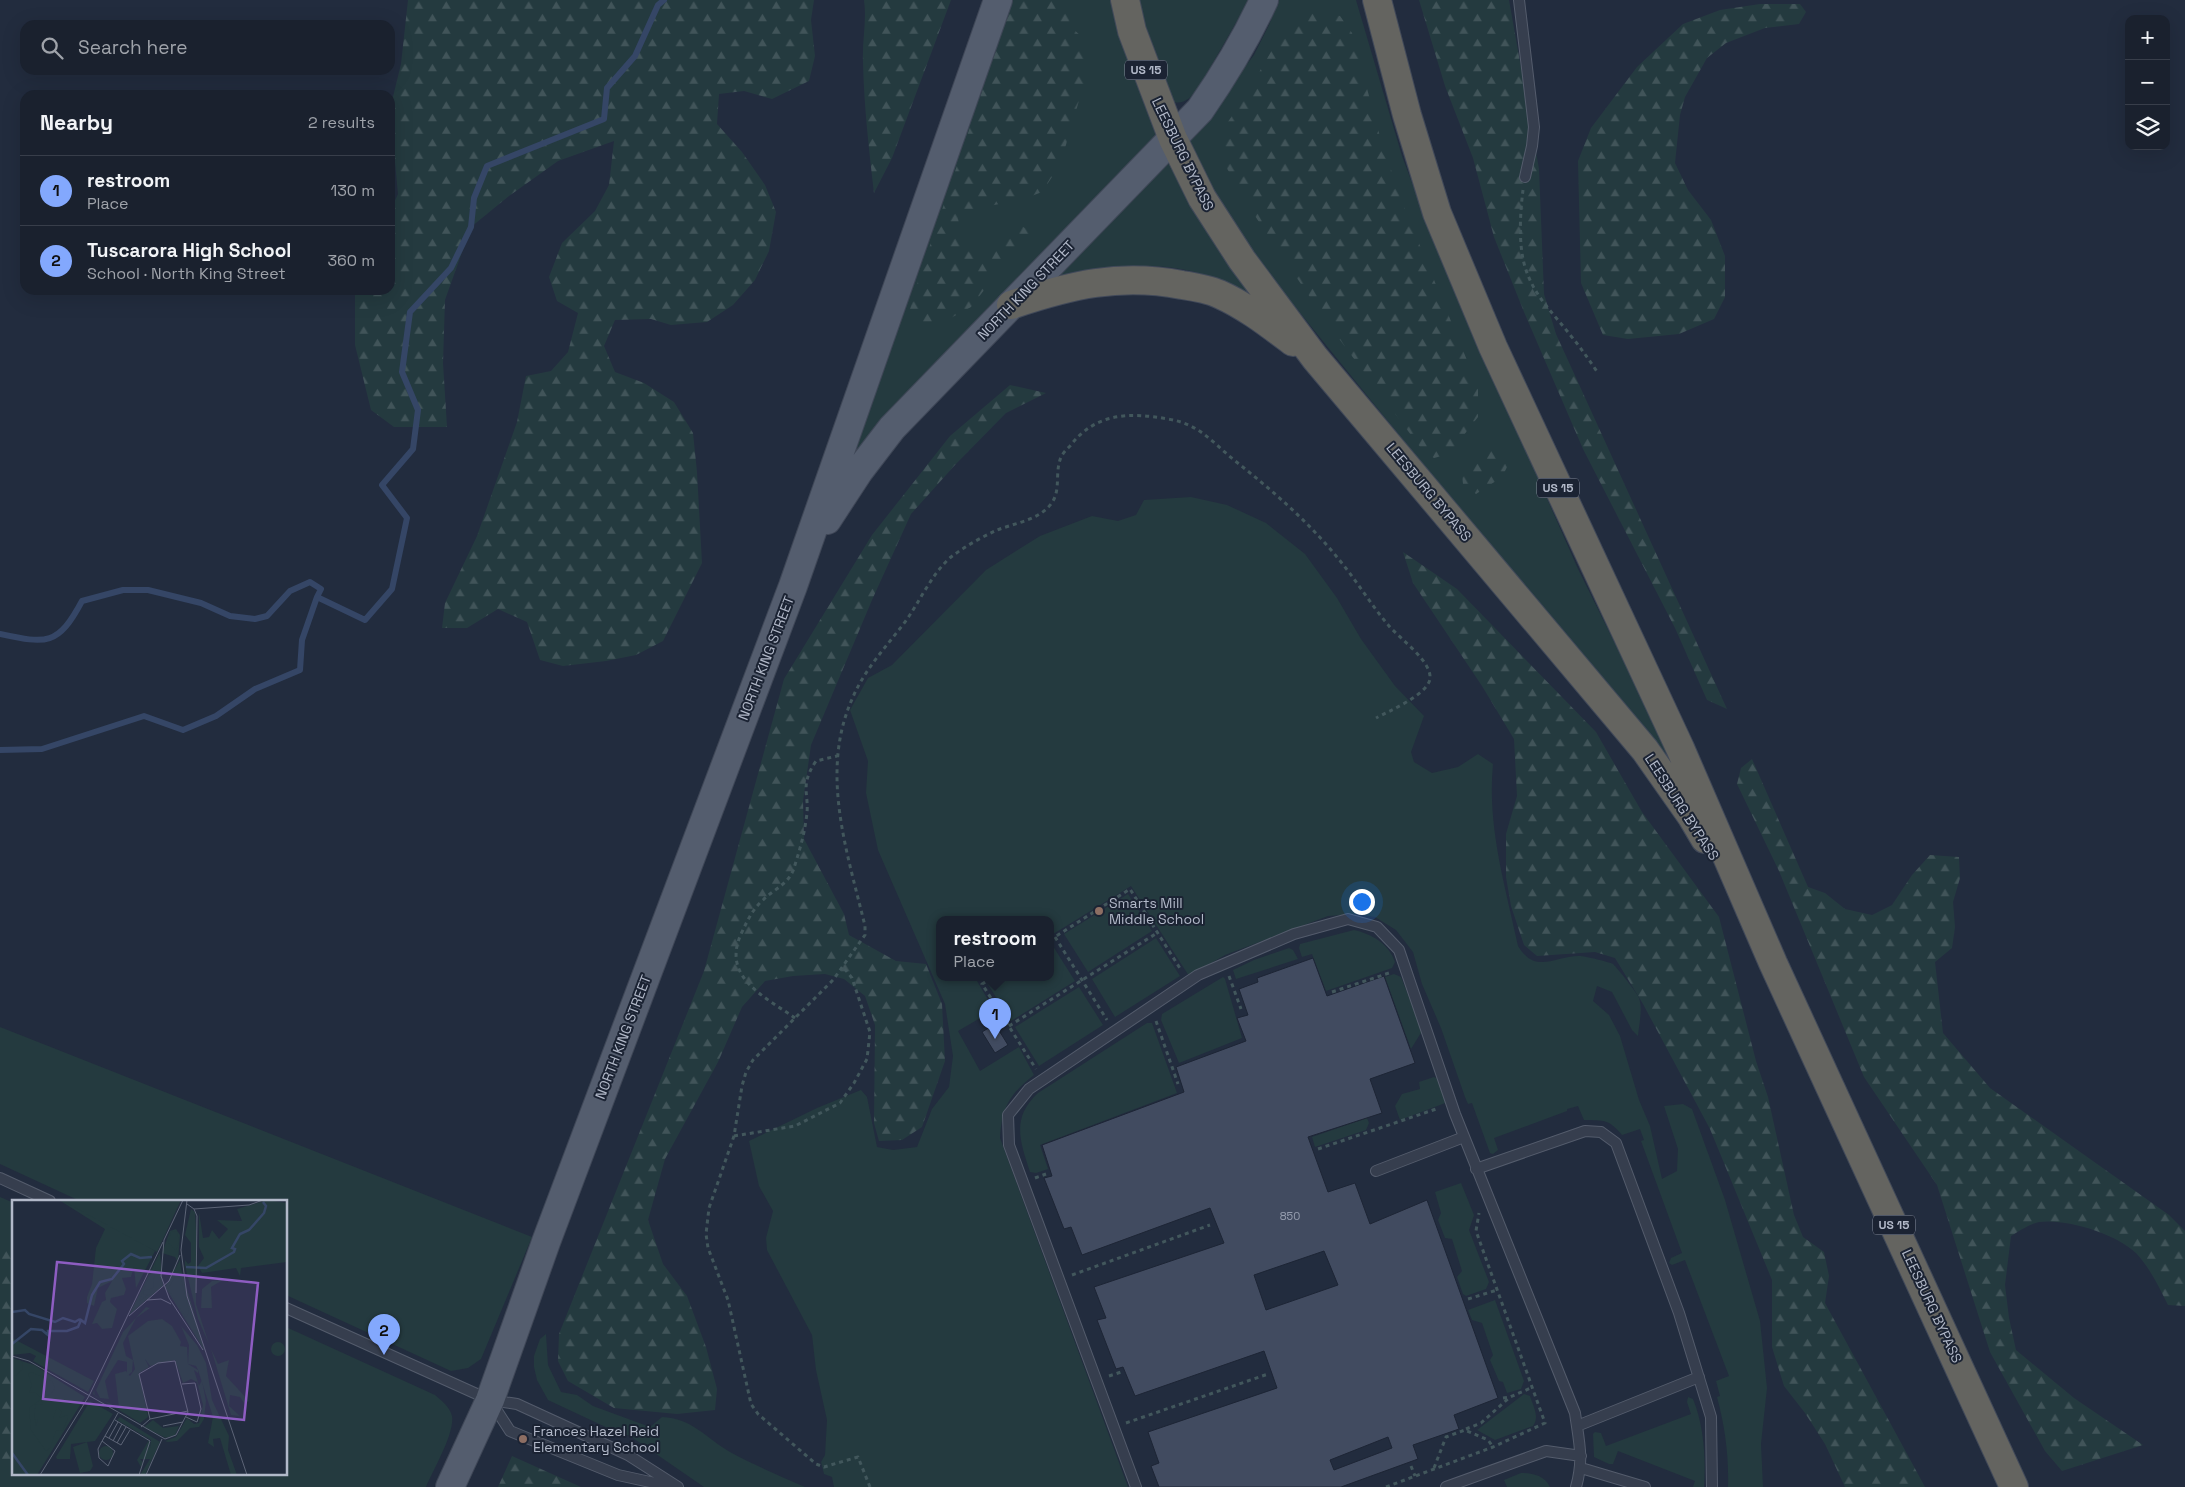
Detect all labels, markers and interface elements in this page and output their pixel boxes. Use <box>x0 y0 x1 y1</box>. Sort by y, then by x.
map controls <box>2125 15 2170 150</box>
button: + <box>2125 15 2170 60</box>
search box <box>20 20 395 75</box>
icon: search <box>38 34 66 62</box>
text: Search here <box>78 35 188 60</box>
road number: US 15 <box>1125 60 1167 80</box>
button: − <box>2125 60 2170 105</box>
street label: LEESBURG BYPASS <box>1148 95 1218 213</box>
button: layers <box>2125 105 2170 150</box>
text: Nearby <box>40 109 113 136</box>
text: 2 results <box>308 112 375 133</box>
text: restroom <box>87 168 170 193</box>
text: 1 <box>52 180 60 201</box>
text: 130 m <box>331 180 375 201</box>
text: Place <box>87 193 129 214</box>
street label: NORTH KING STREET <box>974 236 1078 344</box>
text: Tuscarora High School <box>87 238 291 263</box>
text: 2 <box>51 250 61 271</box>
text: 360 m <box>327 250 375 271</box>
text: School · North King Street <box>87 263 286 284</box>
street label: LEESBURG BYPASS <box>1382 439 1476 545</box>
road number: US 15 <box>1537 478 1579 498</box>
street label: NORTH KING STREET <box>734 593 798 723</box>
street label: LEESBURG BYPASS <box>1641 750 1723 864</box>
your location <box>1349 889 1375 915</box>
place label: Smarts Mill Middle School <box>1109 894 1204 928</box>
marker: Smarts Mill Middle School <box>1093 905 1105 917</box>
popup <box>936 916 1054 981</box>
text: restroom <box>953 926 1037 951</box>
text: Place <box>953 951 995 972</box>
street label: NORTH KING STREET <box>591 972 655 1102</box>
pin: 1 <box>979 998 1011 1039</box>
inset map <box>12 1200 288 1474</box>
house number: 850 <box>1280 1209 1300 1223</box>
road number: US 15 <box>1873 1216 1915 1234</box>
street label: LEESBURG BYPASS <box>1898 1246 1966 1366</box>
pin: 2 <box>368 1314 400 1355</box>
place label: Frances Hazel Reid Elementary School <box>533 1422 659 1456</box>
marker: Frances Hazel Reid Elementary School <box>517 1433 529 1445</box>

